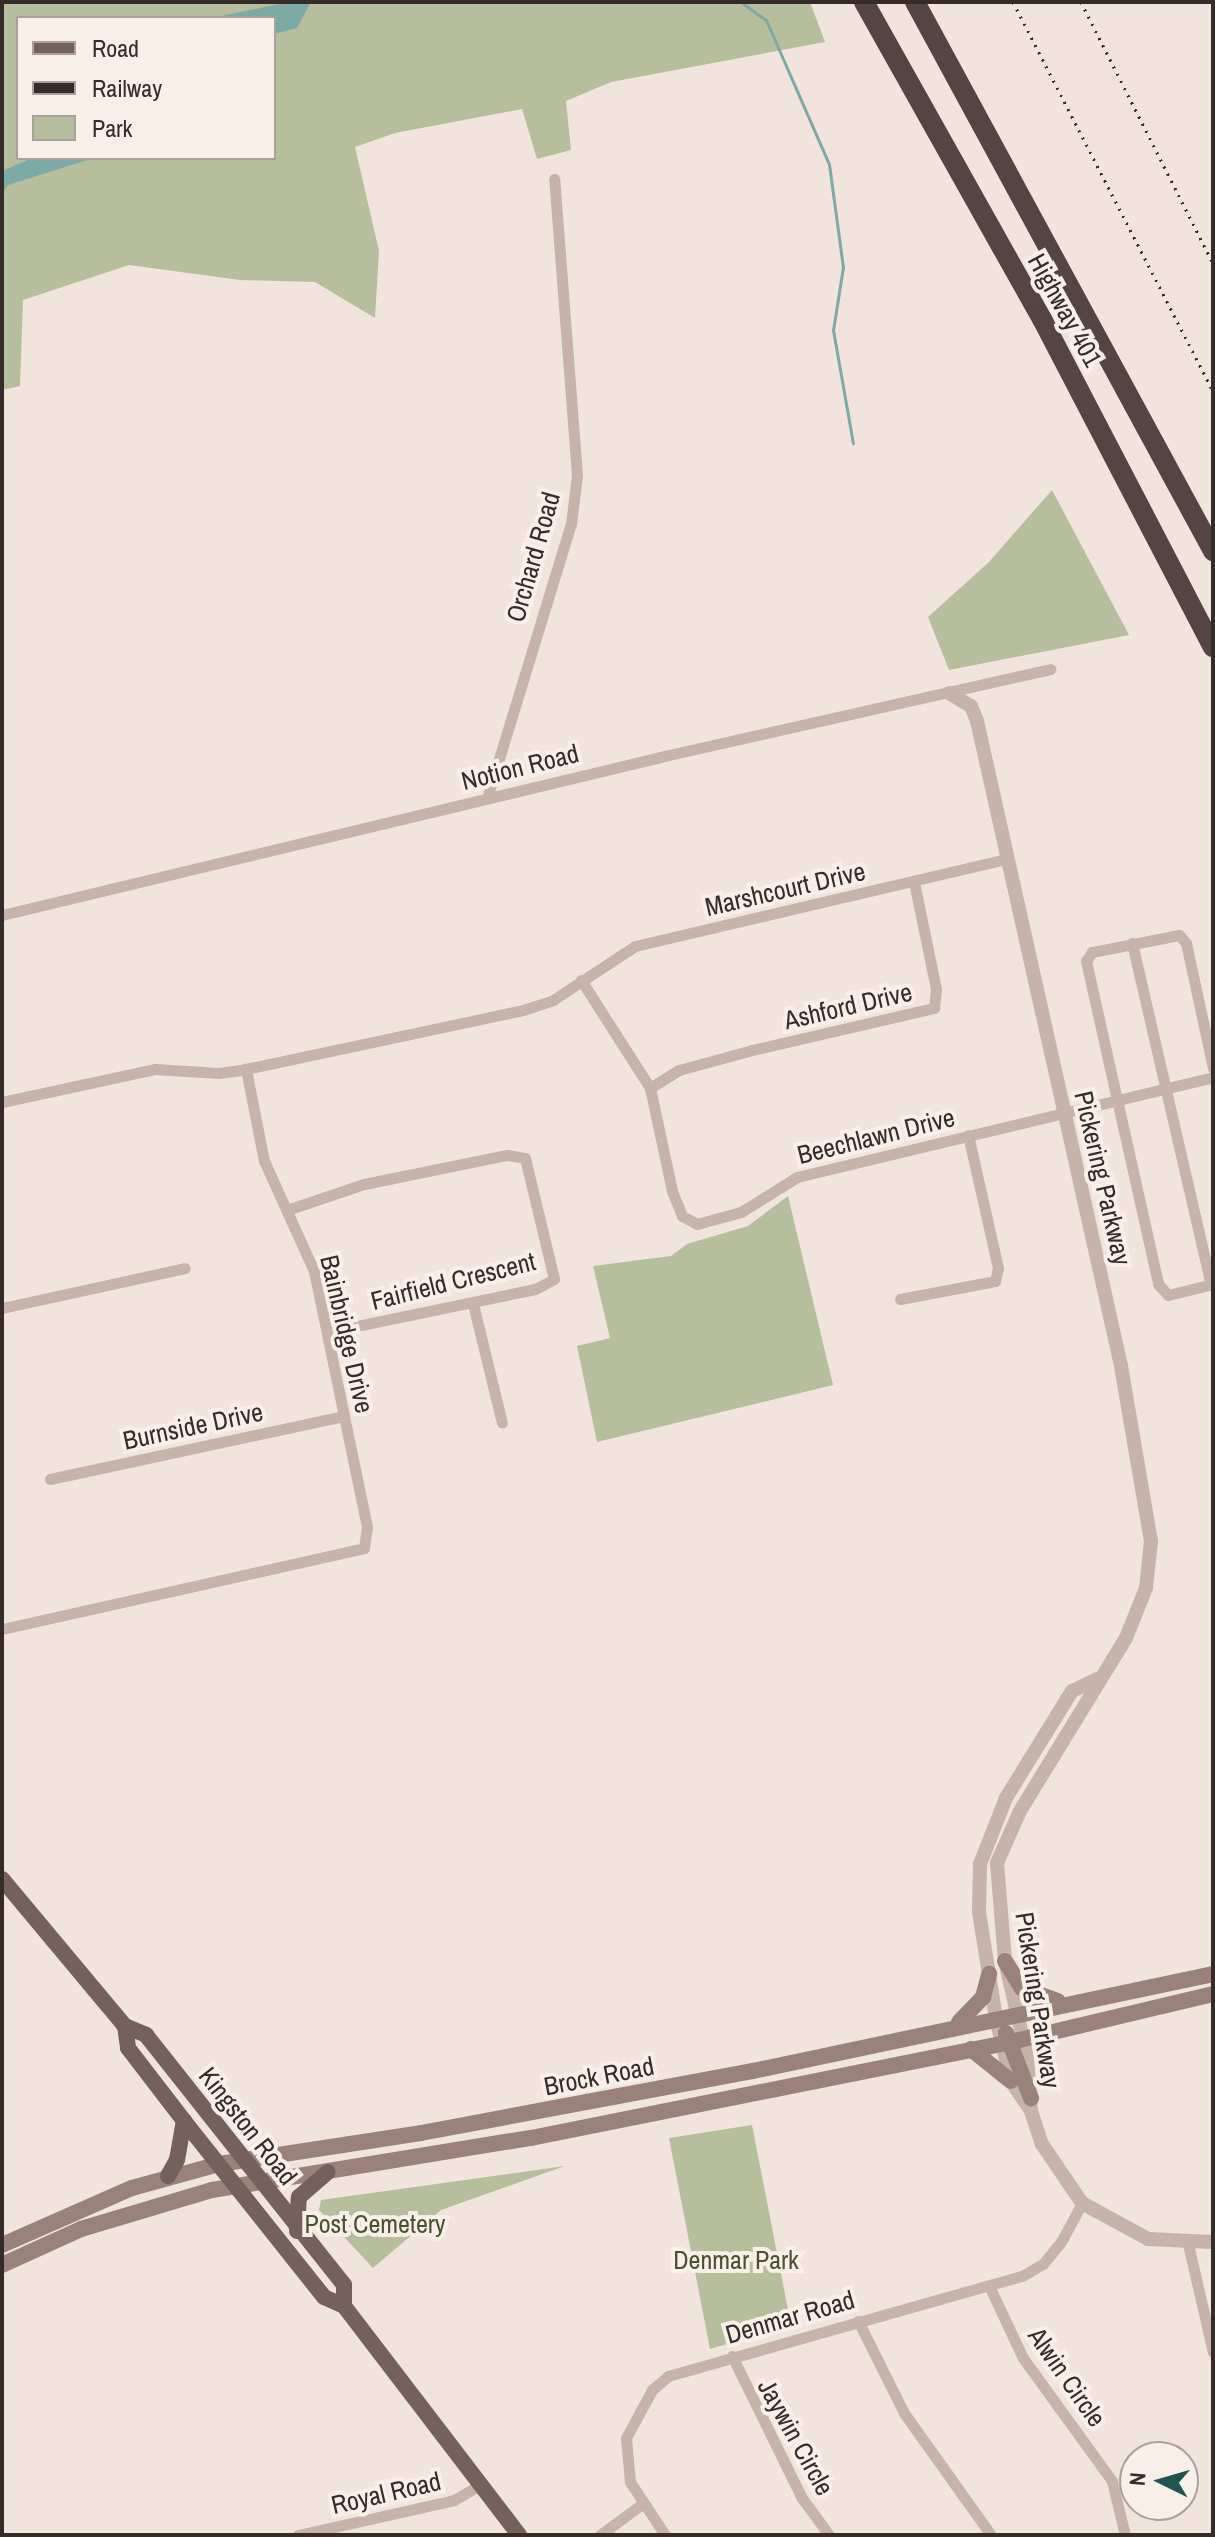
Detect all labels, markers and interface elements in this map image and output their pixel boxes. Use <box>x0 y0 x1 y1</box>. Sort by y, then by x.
legend <box>16 16 276 160</box>
text: Road <box>92 32 139 64</box>
text: Railway <box>92 72 162 104</box>
text: Park <box>92 112 132 144</box>
street label: Highway 401 <box>1021 248 1109 372</box>
street label: Orchard Road <box>500 488 566 626</box>
street label: Notion Road <box>458 737 582 797</box>
street label: Marshcourt Drive <box>702 855 868 923</box>
street label: Ashford Drive <box>781 976 915 1036</box>
street label: Pickering Parkway <box>1068 1088 1138 1268</box>
street label: Beechlawn Drive <box>794 1101 958 1171</box>
street label: Fairfield Crescent <box>368 1245 538 1317</box>
street label: Bainbridge Drive <box>314 1252 380 1416</box>
street label: Burnside Drive <box>120 1396 266 1456</box>
street label: Pickering Parkway <box>1009 1910 1067 2090</box>
street label: Brock Road <box>541 2050 657 2102</box>
street label: Kingston Road <box>192 2061 304 2191</box>
park label: Post Cemetery <box>305 2208 445 2240</box>
park label: Denmar Park <box>673 2244 799 2276</box>
street label: Denmar Road <box>722 2284 858 2350</box>
street label: Alwin Circle <box>1022 2321 1112 2433</box>
street label: Jaywin Circle <box>751 2373 841 2501</box>
north arrow <box>1119 2441 1199 2521</box>
street label: Royal Road <box>328 2465 444 2521</box>
text: N <box>1122 2471 1153 2487</box>

